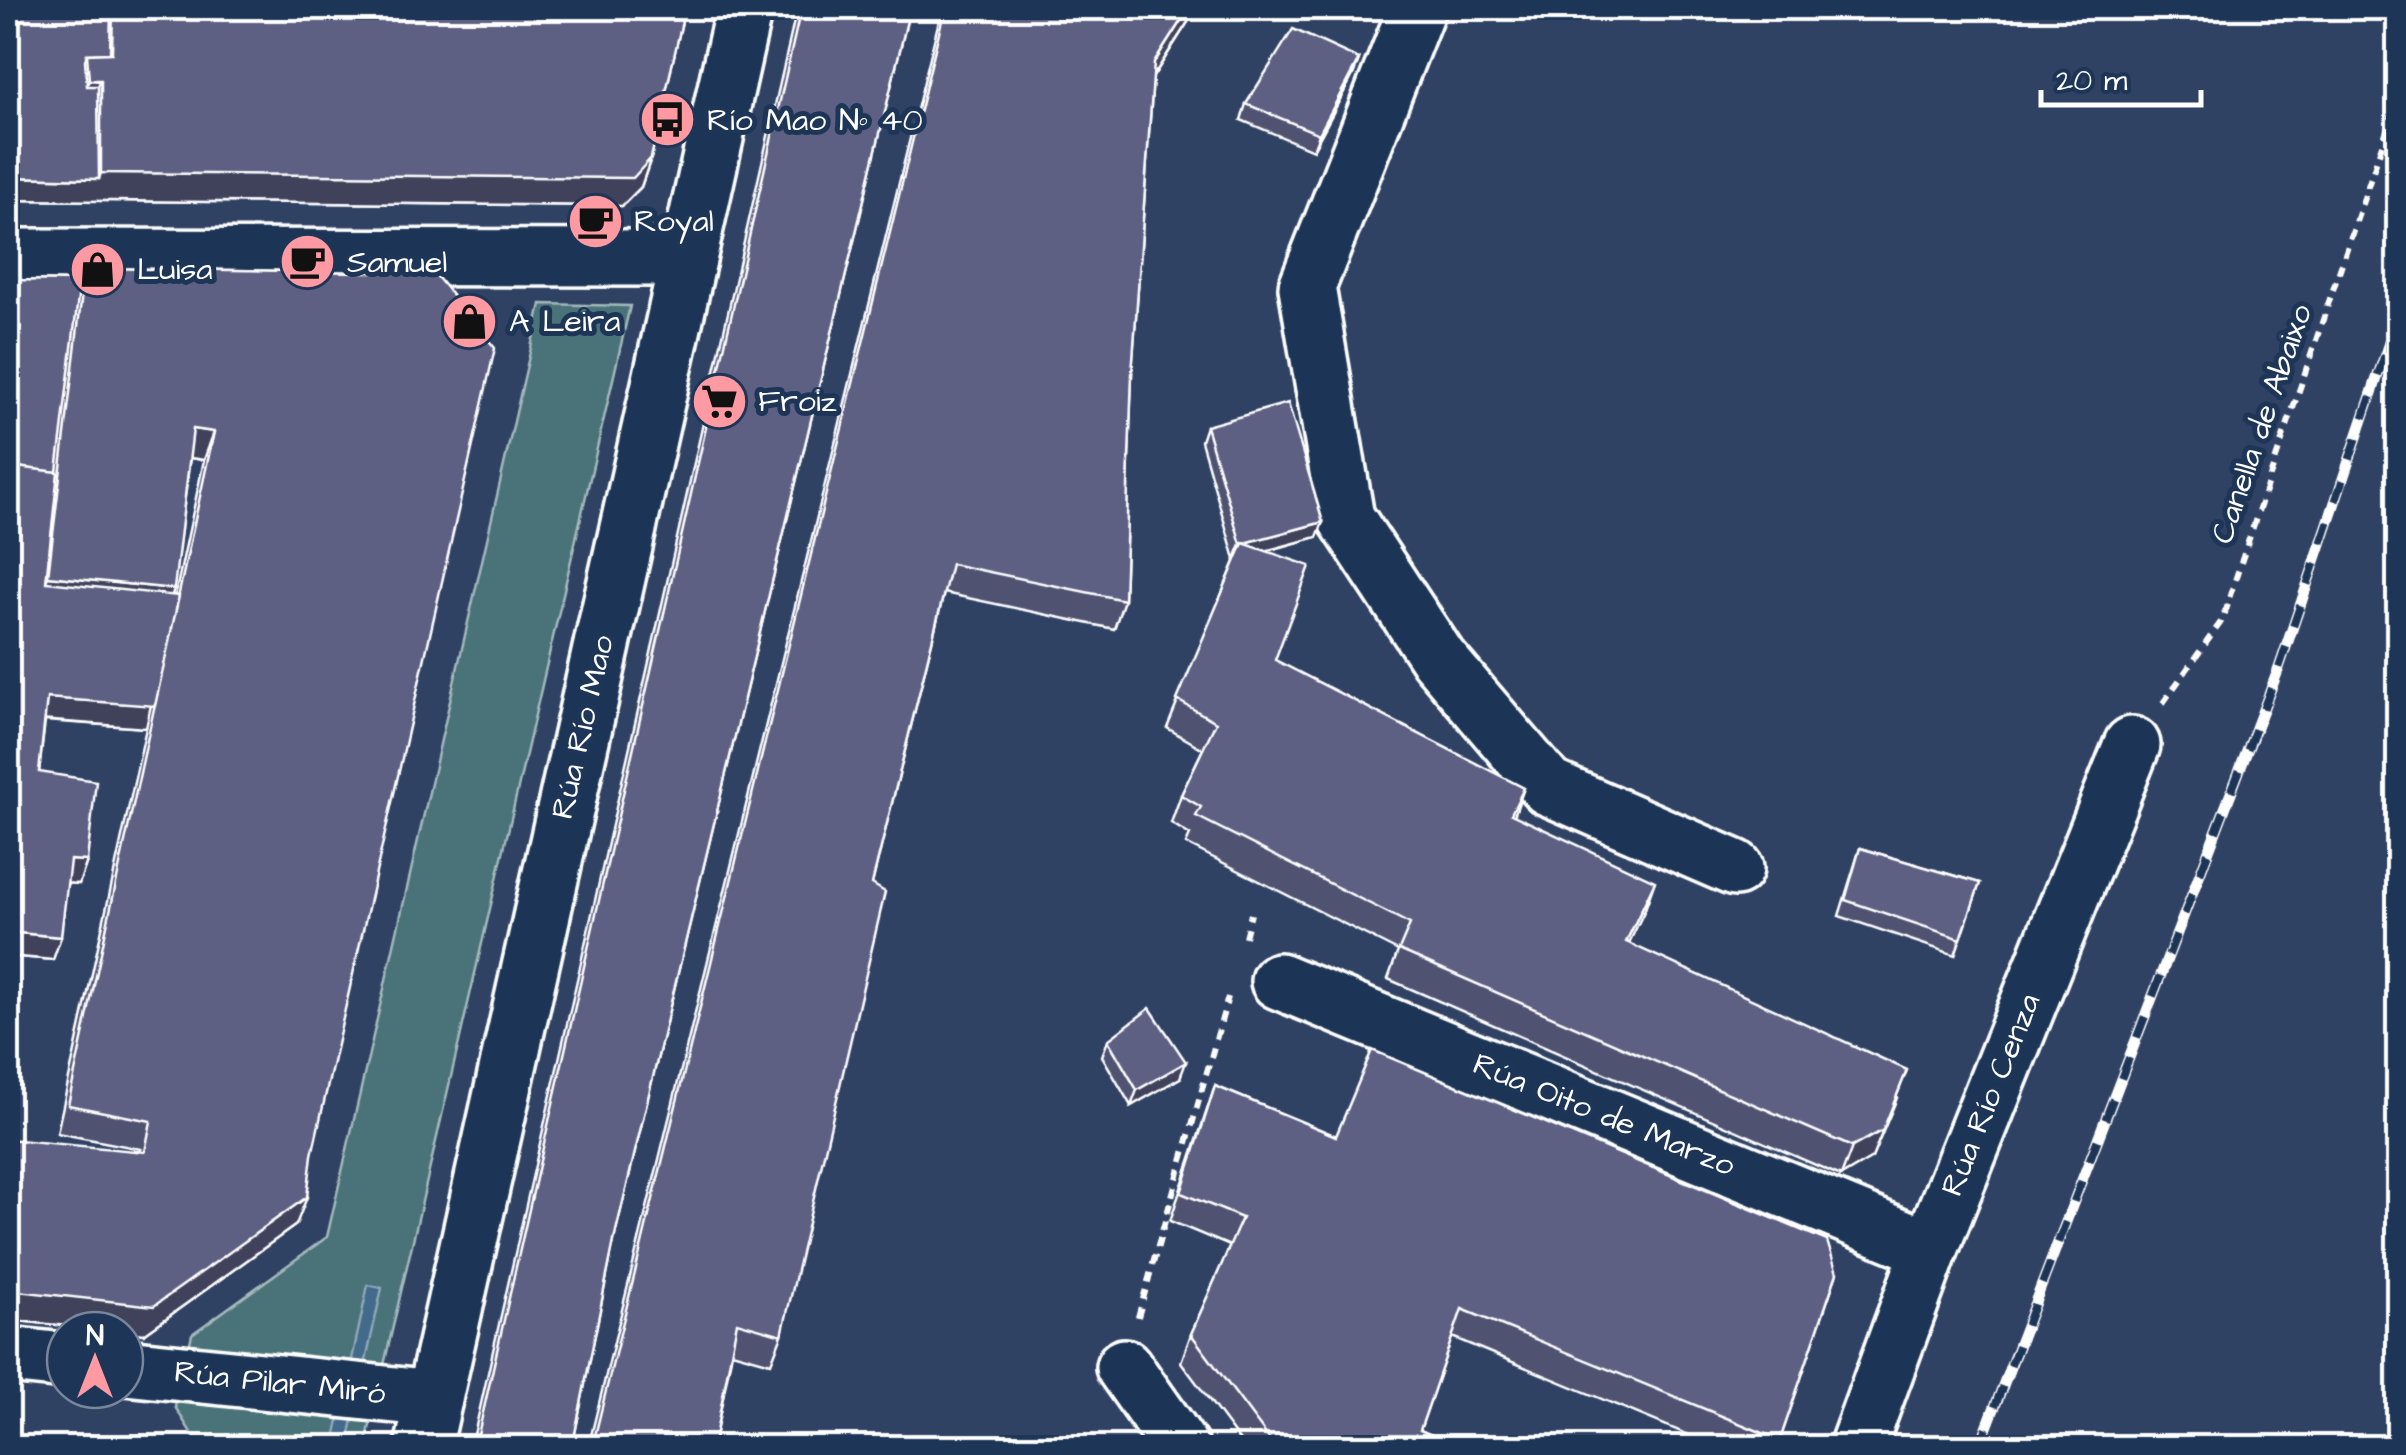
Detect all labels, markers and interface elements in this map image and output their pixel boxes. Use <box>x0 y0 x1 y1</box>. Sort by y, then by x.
scale bar <box>2041 45 2201 107</box>
text: 20 m <box>2056 60 2128 102</box>
bus stop icon: Río Mao Nº 40 <box>638 90 698 150</box>
place label: Río Mao Nº 40 <box>707 98 923 143</box>
cafe icon: Royal <box>565 191 625 251</box>
place label: Royal <box>634 199 714 244</box>
cafe icon: Samuel <box>278 232 338 292</box>
shop icon: Luisa <box>68 239 128 299</box>
place label: Samuel <box>347 240 447 285</box>
place label: Luisa <box>137 247 213 292</box>
shop icon: A Leira <box>440 291 500 351</box>
street label: Canella de Abaixo <box>2200 298 2324 550</box>
place label: A Leira <box>509 299 621 344</box>
supermarket icon: Froiz <box>689 371 749 431</box>
place label: Froiz <box>758 379 837 424</box>
street label: Rúa Río Mao <box>540 631 626 823</box>
street label: Rúa Río Cenza <box>1930 987 2052 1203</box>
street label: Rúa Oito de Marzo <box>1466 1042 1742 1188</box>
north arrow <box>45 1310 145 1410</box>
text: N <box>86 1317 104 1356</box>
street label: Rúa Pilar Miró <box>172 1350 388 1416</box>

